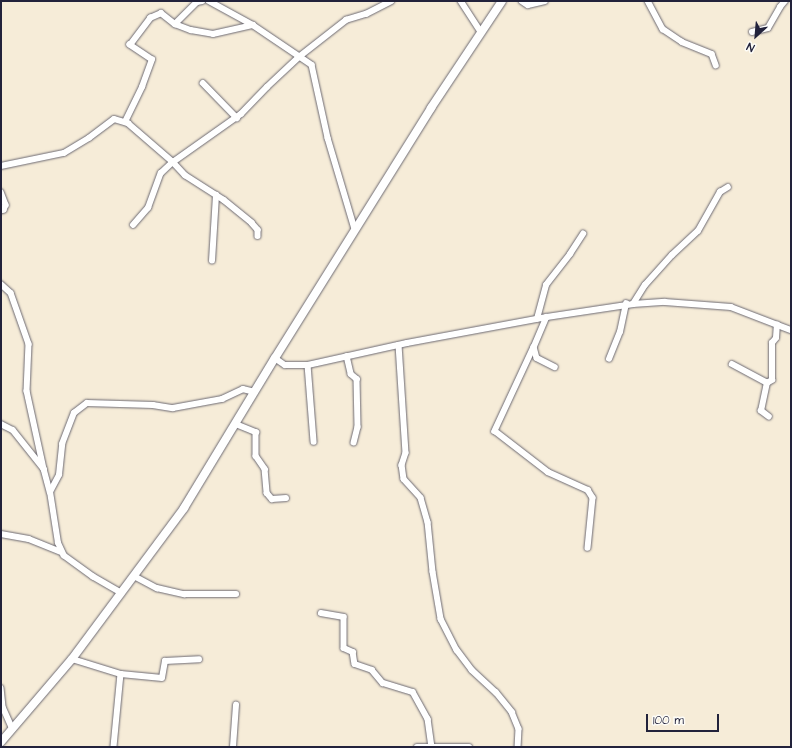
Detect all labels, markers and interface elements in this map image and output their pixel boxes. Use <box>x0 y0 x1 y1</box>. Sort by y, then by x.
north arrow <box>736 16 776 56</box>
text: N <box>744 39 757 55</box>
scale bar <box>648 706 721 732</box>
text: 100 m <box>653 712 684 729</box>

